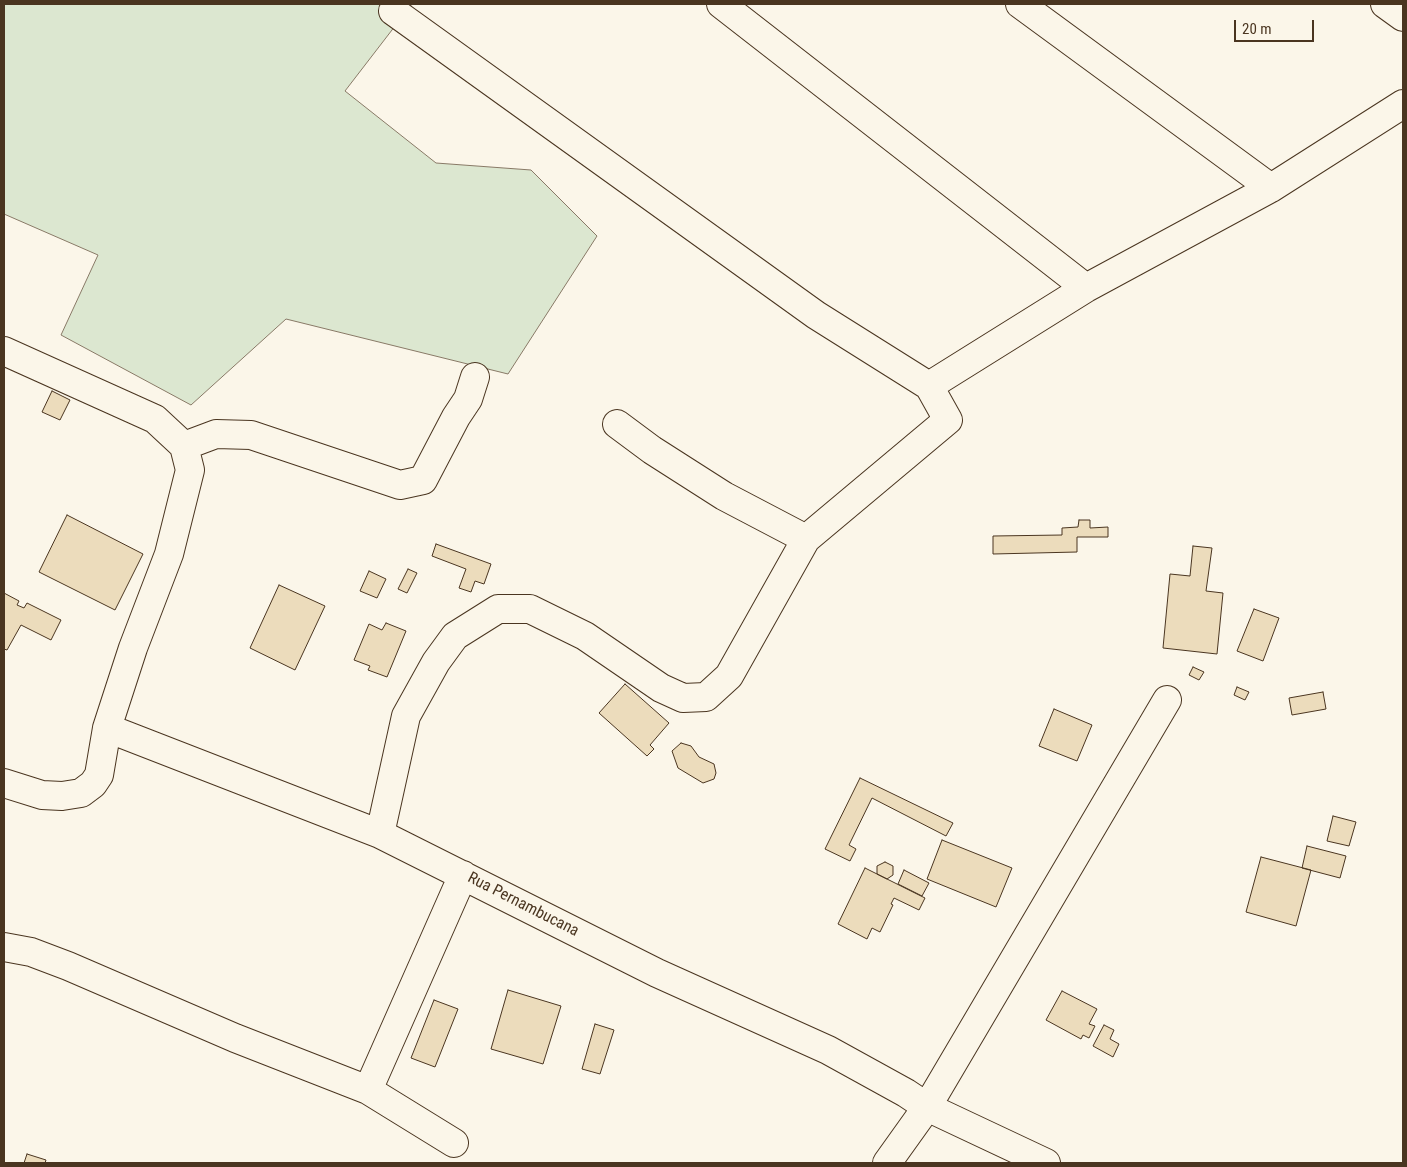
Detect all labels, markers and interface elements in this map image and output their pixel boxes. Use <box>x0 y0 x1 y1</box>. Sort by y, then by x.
scale bar <box>1237 10 1317 42</box>
text: 20 m <box>1242 20 1272 38</box>
street label: Rua Pernambucana <box>464 869 582 941</box>

